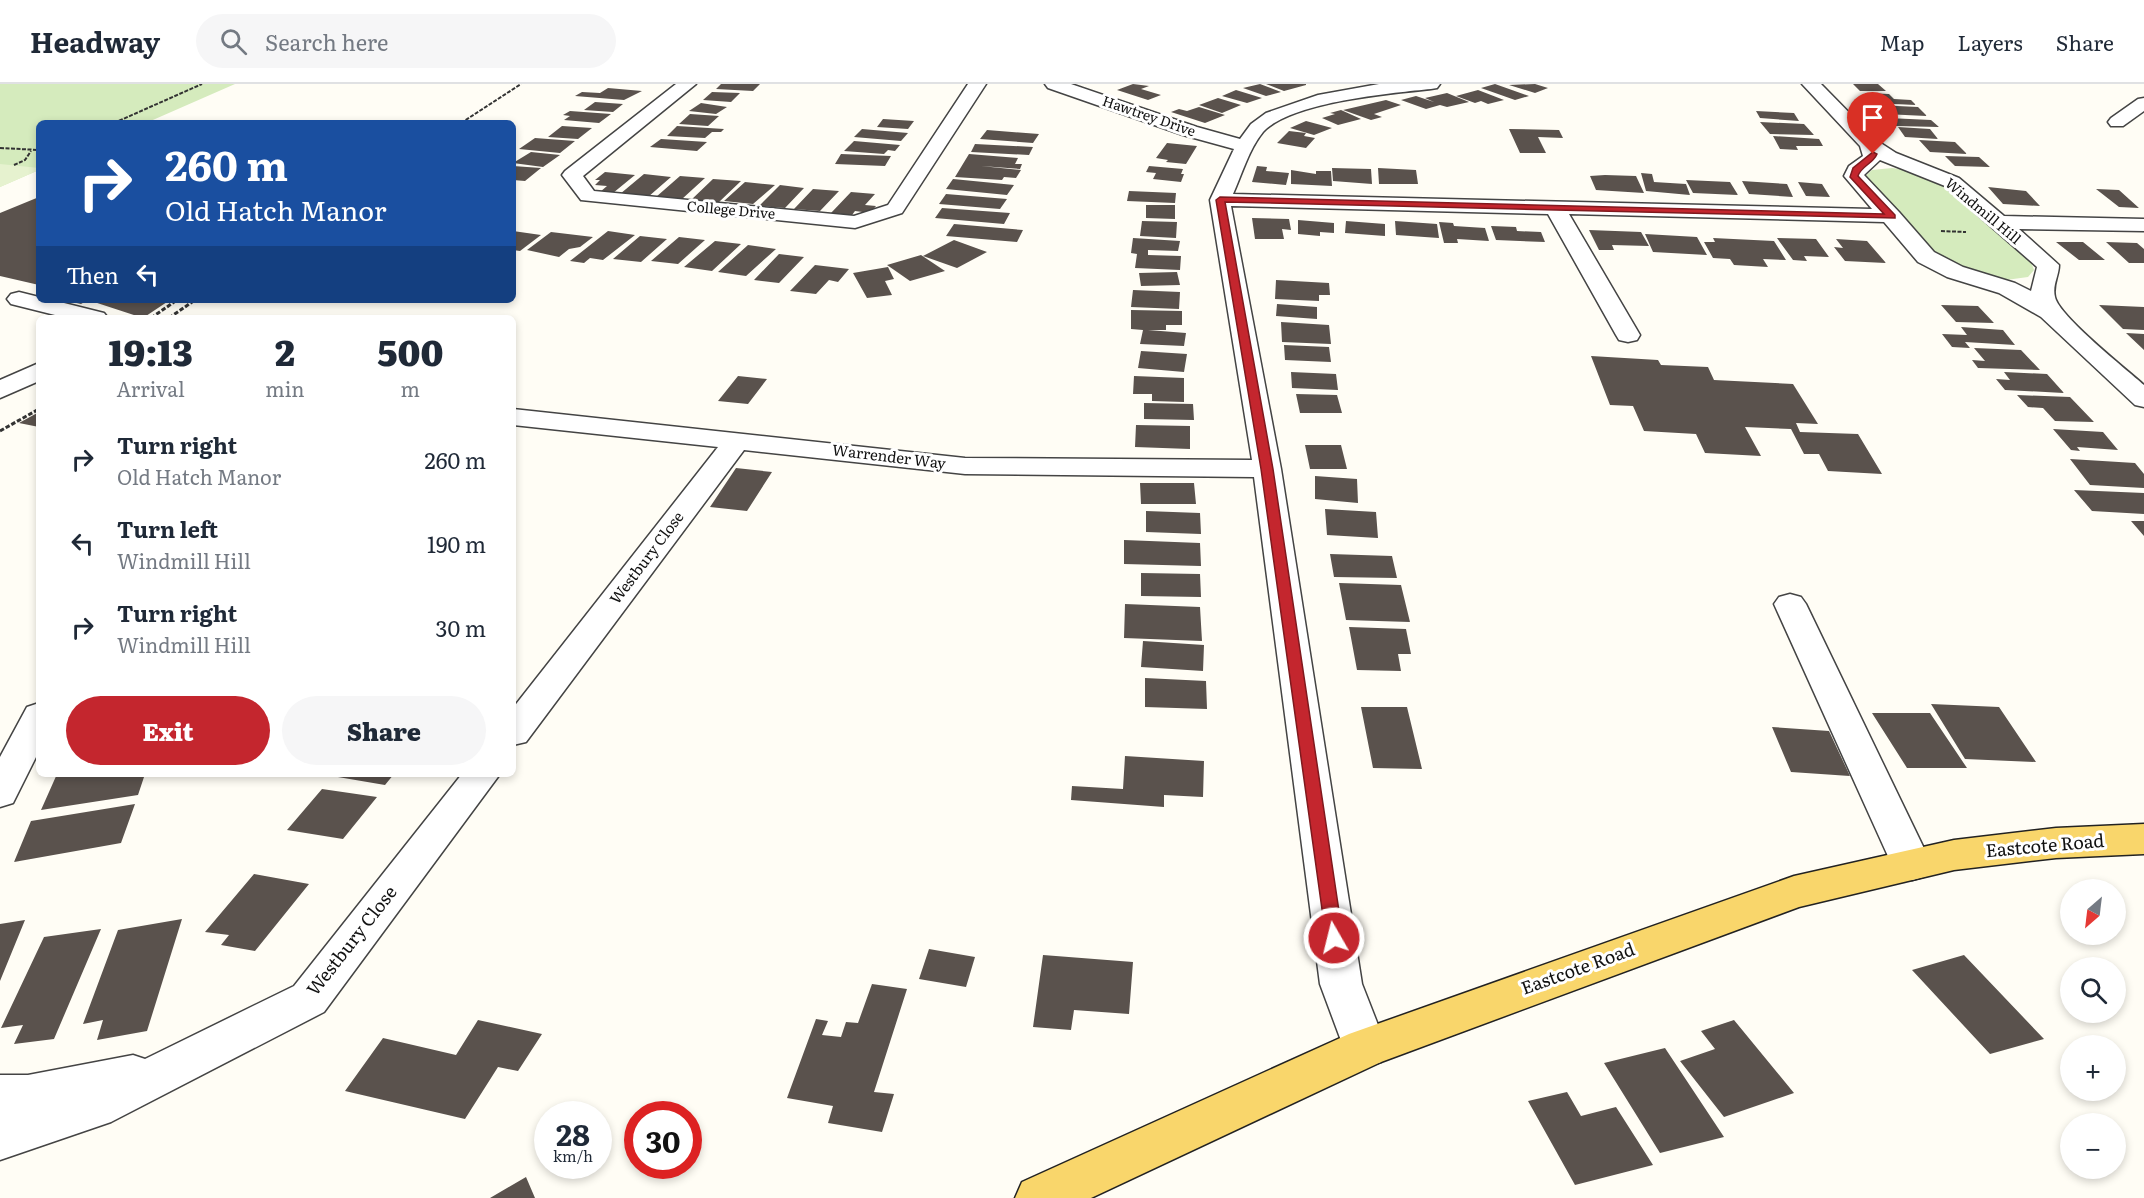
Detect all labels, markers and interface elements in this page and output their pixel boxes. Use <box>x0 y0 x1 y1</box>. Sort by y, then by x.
search box <box>196 14 616 68</box>
text: Headway <box>30 20 160 62</box>
icon: search <box>217 25 250 58</box>
text: Search here <box>265 25 388 58</box>
text: Map <box>1880 26 1925 57</box>
text: Layers <box>1958 26 2023 57</box>
text: Share <box>2056 26 2114 57</box>
street label: Hawtrey Drive <box>1100 90 1199 140</box>
pin <box>1847 92 1898 154</box>
icon: arrive <box>1856 101 1889 134</box>
text: 260 m <box>165 132 288 194</box>
icon: right <box>66 144 144 222</box>
street label: Windmill Hill <box>1941 173 2026 248</box>
text: Old Hatch Manor <box>165 189 387 229</box>
street label: College Drive <box>686 195 776 223</box>
text: Then <box>66 258 119 291</box>
icon: left <box>131 258 164 291</box>
text: 19:13 <box>109 324 193 377</box>
text: 2 <box>275 324 295 377</box>
text: 500 <box>377 324 443 377</box>
text: Arrival <box>116 373 185 403</box>
text: min <box>265 373 305 403</box>
text: m <box>401 373 420 403</box>
text: Turn right <box>117 428 237 461</box>
street label: Warrender Way <box>831 437 948 474</box>
icon: right <box>66 443 99 476</box>
text: 260 m <box>425 443 486 476</box>
text: Old Hatch Manor <box>117 461 281 491</box>
street label: Westbury Close <box>603 506 688 608</box>
text: Turn left <box>117 512 218 545</box>
icon: left <box>66 527 99 560</box>
text: 190 m <box>427 527 486 560</box>
text: Windmill Hill <box>117 545 251 575</box>
text: Turn right <box>117 596 237 629</box>
icon: right <box>66 611 99 644</box>
text: 30 m <box>436 611 486 644</box>
text: Windmill Hill <box>117 629 251 659</box>
button: Exit <box>66 696 270 765</box>
button: Share <box>282 696 486 765</box>
street label: Eastcote Road <box>1984 826 2105 863</box>
street label: Westbury Close <box>299 879 402 1001</box>
north arrow <box>2060 879 2126 945</box>
map controls <box>2060 879 2126 1179</box>
position arrow <box>1302 906 1366 970</box>
street label: Eastcote Road <box>1517 935 1638 1001</box>
button: search <box>2060 957 2126 1023</box>
button: + <box>2060 1035 2126 1101</box>
speed limit sign: 30 <box>624 1101 702 1179</box>
text: 28 <box>556 1111 590 1155</box>
button: − <box>2060 1113 2126 1179</box>
text: km/h <box>553 1144 593 1167</box>

